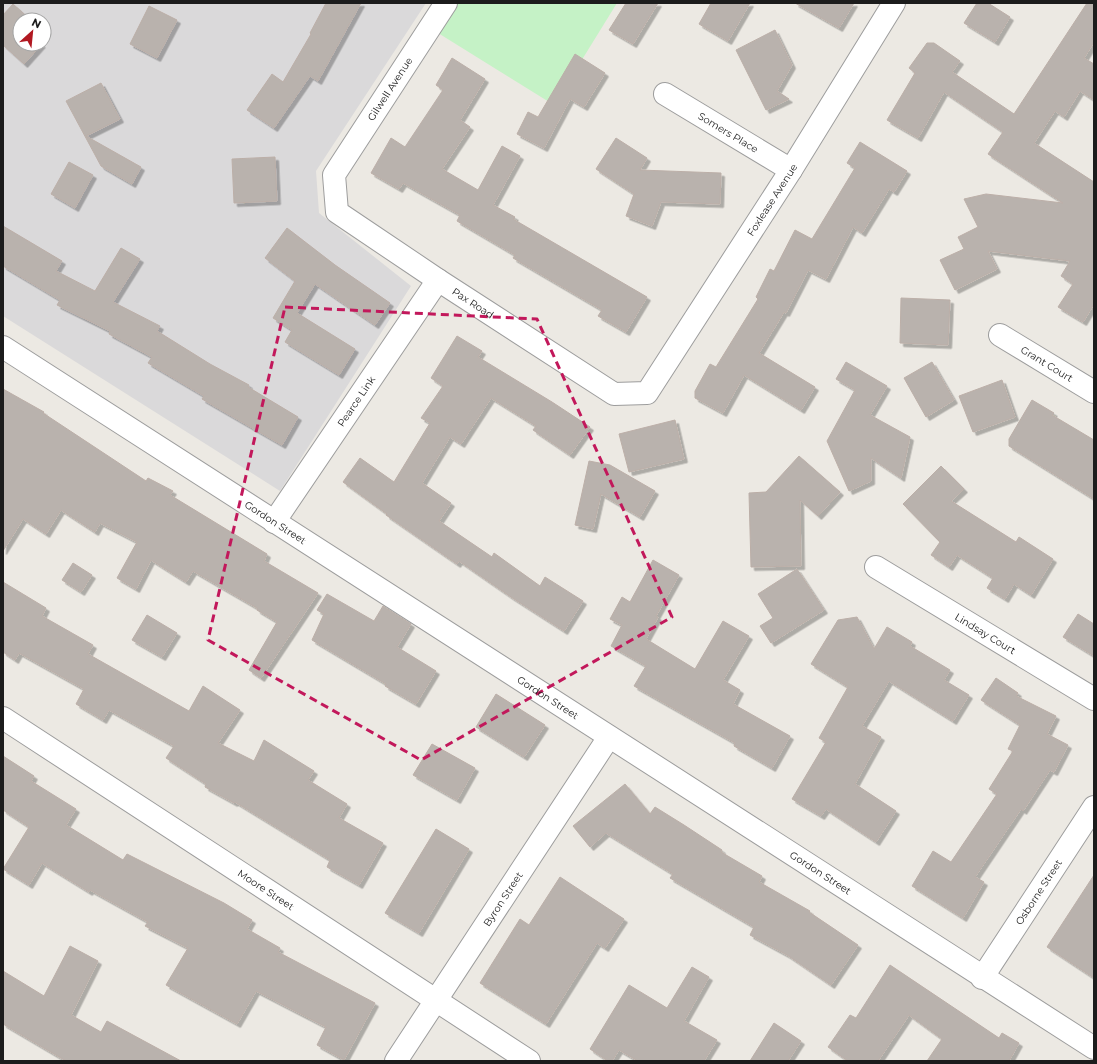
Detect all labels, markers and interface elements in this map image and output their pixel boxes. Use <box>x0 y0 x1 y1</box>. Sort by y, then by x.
north arrow <box>12 12 52 52</box>
text: N <box>29 15 44 31</box>
street label: Gilwell Avenue <box>365 55 415 123</box>
street label: Somers Place <box>696 109 761 155</box>
street label: Foxlease Avenue <box>744 161 800 238</box>
street label: Pax Road <box>450 285 496 321</box>
street label: Grant Court <box>1019 343 1076 384</box>
street label: Pearce Link <box>334 373 378 429</box>
street label: Gordon Street <box>242 498 309 547</box>
street label: Lindsay Court <box>953 610 1018 657</box>
street label: Gordon Street <box>515 673 581 722</box>
street label: Gordon Street <box>788 848 854 897</box>
street label: Osborne Street <box>1012 856 1065 927</box>
street label: Moore Street <box>235 866 297 913</box>
street label: Byron Street <box>480 869 525 929</box>

